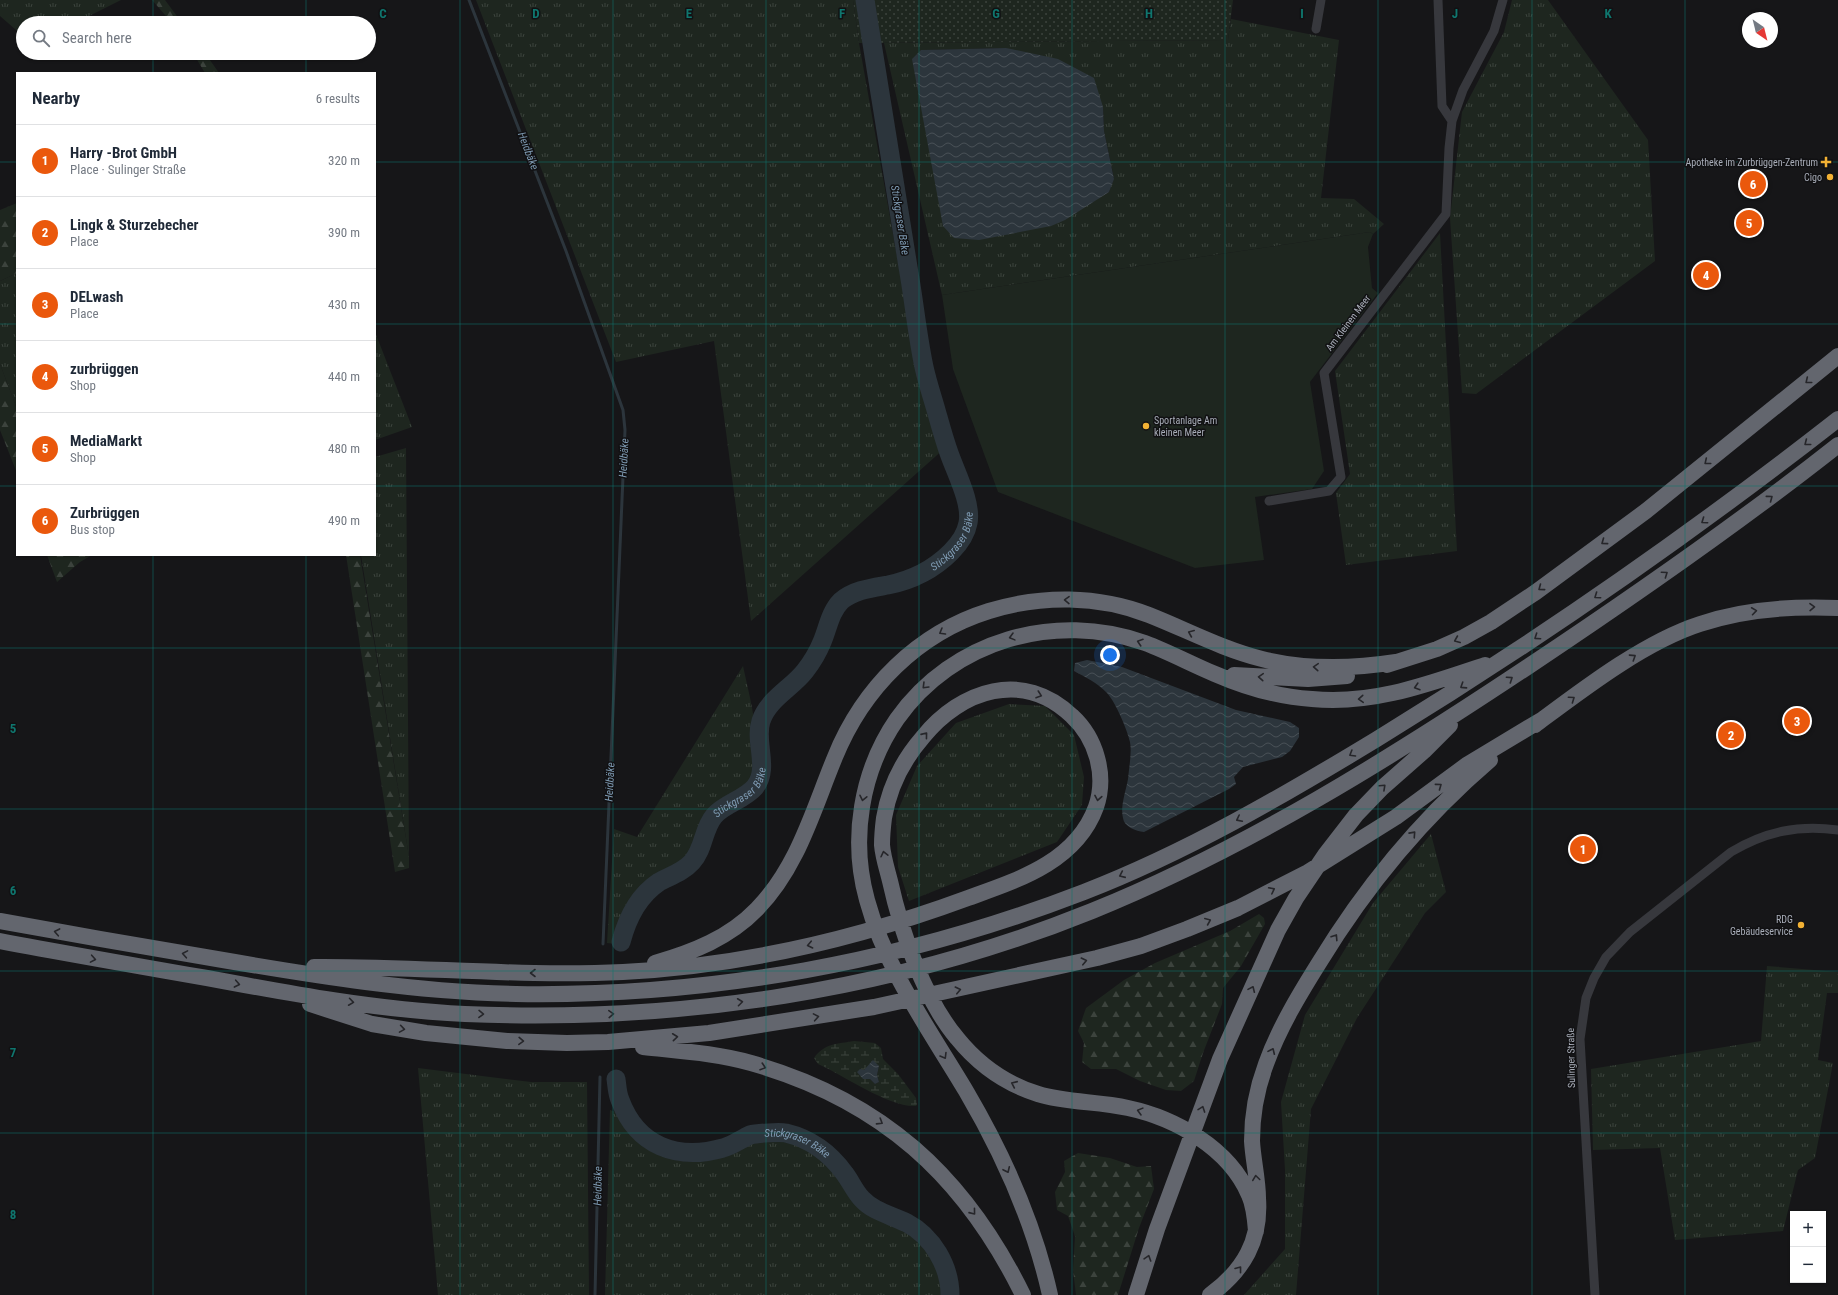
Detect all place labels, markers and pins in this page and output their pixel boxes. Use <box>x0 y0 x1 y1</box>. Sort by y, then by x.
place label: Apotheke im Zurbrüggen-Zentrum <box>1686 157 1818 168</box>
marker: Apotheke im Zurbrüggen-Zentrum <box>1821 157 1831 167</box>
pin: 6 <box>1740 169 1766 199</box>
place label: Cigo <box>1804 172 1822 183</box>
marker: Cigo <box>1825 172 1835 182</box>
pin: 5 <box>1736 208 1762 238</box>
pin: 4 <box>1693 260 1719 290</box>
place label: Sportanlage Am kleinen Meer <box>1154 415 1217 438</box>
marker: Sportanlage Am kleinen Meer <box>1141 421 1151 431</box>
pin: 3 <box>1784 706 1810 736</box>
pin: 2 <box>1718 720 1744 750</box>
pin: 1 <box>1570 834 1596 864</box>
place label: RDG Gebäudeservice <box>1730 914 1793 937</box>
marker: RDG Gebäudeservice <box>1796 920 1806 930</box>

